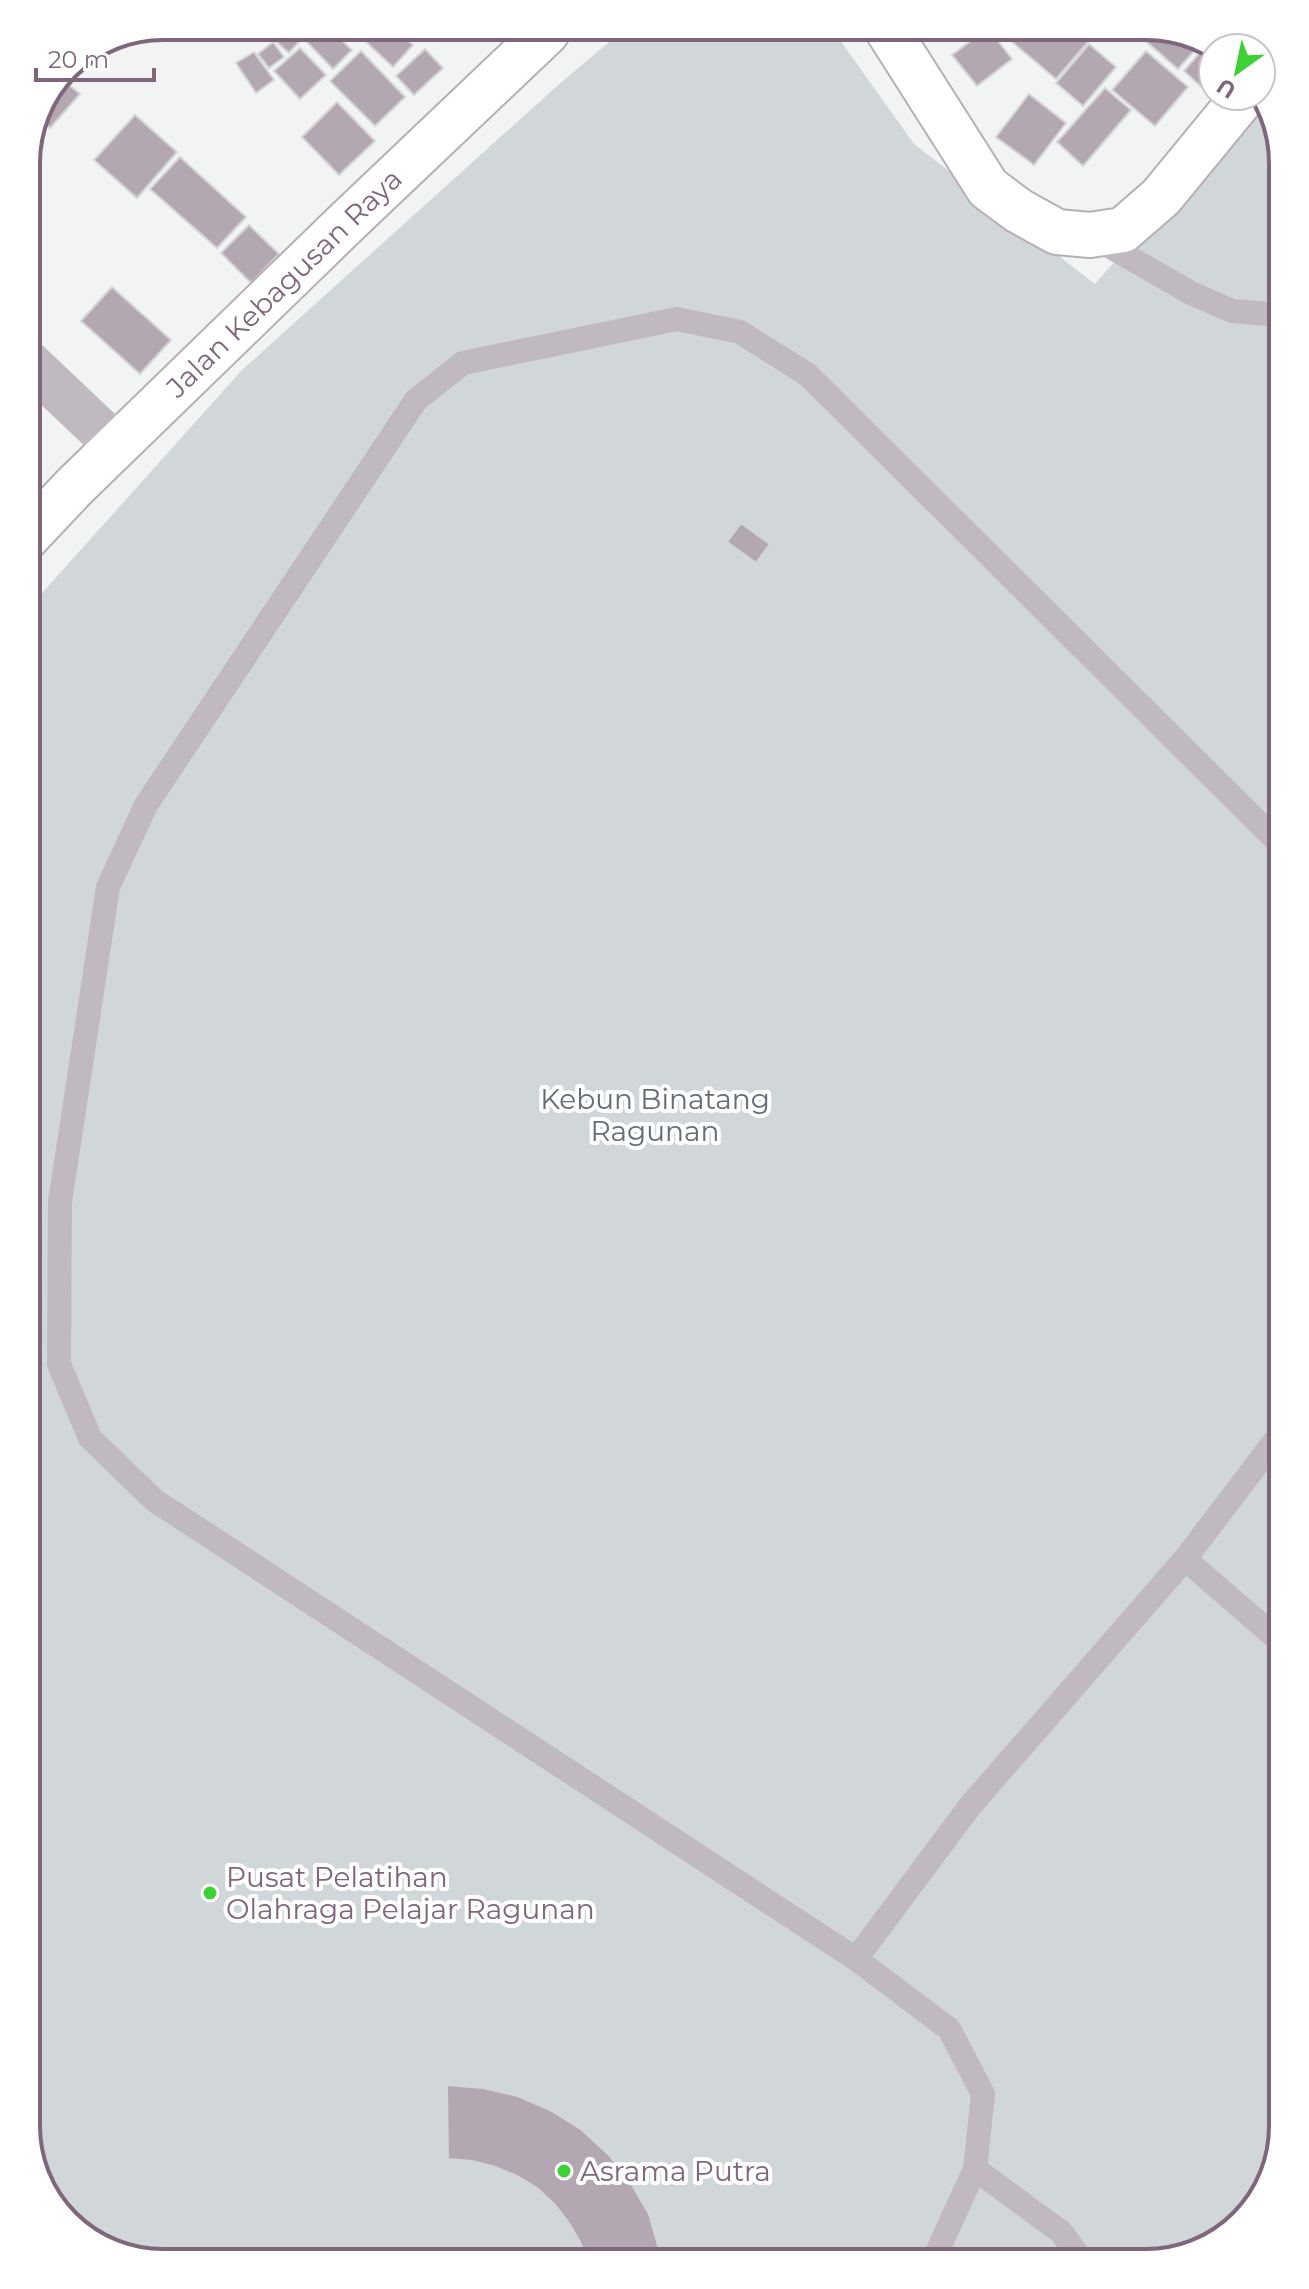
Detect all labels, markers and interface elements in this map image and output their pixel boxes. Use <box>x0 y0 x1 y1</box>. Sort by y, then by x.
scale bar <box>36 32 154 82</box>
north arrow <box>1197 32 1277 112</box>
text: 20 m <box>48 45 109 74</box>
text: U <box>1212 72 1241 104</box>
street label: Jalan Kebagusan Raya <box>158 162 409 405</box>
park label: Kebun Binatang Ragunan <box>540 1082 770 1148</box>
place label: Pusat Pelatihan Olahraga Pelajar Ragunan <box>226 1860 595 1926</box>
marker: Pusat Pelatihan Olahraga Pelajar Ragunan <box>201 1884 219 1902</box>
place label: Asrama Putra <box>580 2154 771 2188</box>
marker: Asrama Putra <box>555 2162 573 2180</box>

